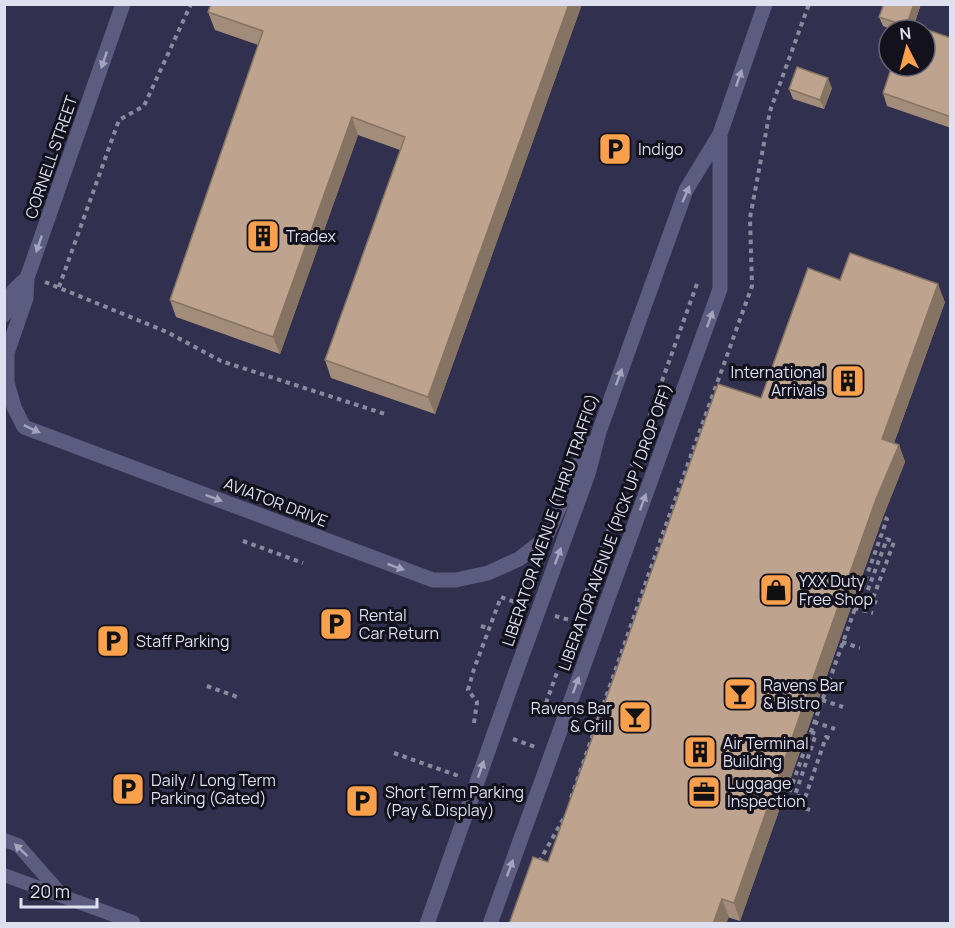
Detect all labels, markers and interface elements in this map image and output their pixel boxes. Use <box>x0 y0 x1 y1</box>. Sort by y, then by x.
north arrow <box>877 18 937 78</box>
text: N <box>899 22 912 45</box>
one-way arrow <box>98 51 108 69</box>
one-way arrow <box>735 69 745 87</box>
street label: CORNELL STREET <box>20 92 83 222</box>
parking icon: Indigo <box>597 131 633 167</box>
place label: Indigo <box>638 138 683 160</box>
one-way arrow <box>681 184 691 202</box>
building icon: Tradex <box>245 218 281 254</box>
place label: Tradex <box>286 225 337 247</box>
one-way arrow <box>34 235 44 253</box>
one-way arrow <box>705 310 715 328</box>
place label: International Arrivals <box>730 361 825 401</box>
building icon: International Arrivals <box>830 363 866 399</box>
one-way arrow <box>615 368 624 386</box>
street label: LIBERATOR AVENUE (PICK UP / DROP OFF) <box>553 380 677 674</box>
street label: LIBERATOR AVENUE (THRU TRAFFIC) <box>496 391 604 649</box>
one-way arrow <box>23 424 41 434</box>
street label: AVIATOR DRIVE <box>221 472 331 532</box>
one-way arrow <box>639 493 649 511</box>
one-way arrow <box>205 494 223 503</box>
one-way arrow <box>554 547 563 565</box>
one-way arrow <box>388 562 406 572</box>
place label: YXX Duty Free Shop <box>799 570 873 610</box>
shop icon: YXX Duty Free Shop <box>758 572 794 608</box>
place label: Rental Car Return <box>359 604 439 644</box>
parking icon: Rental Car Return <box>318 606 354 642</box>
parking icon: Staff Parking <box>95 623 131 659</box>
place label: Staff Parking <box>136 630 230 652</box>
place label: Ravens Bar & Bistro <box>763 674 844 714</box>
one-way arrow <box>572 676 582 694</box>
bar icon: Ravens Bar & Bistro <box>722 676 758 712</box>
place label: Ravens Bar & Grill <box>531 697 612 737</box>
bar icon: Ravens Bar & Grill <box>617 699 653 735</box>
place label: Air Terminal Building <box>723 732 809 772</box>
building icon: Air Terminal Building <box>682 734 718 770</box>
one-way arrow <box>477 760 487 778</box>
place label: Daily / Long Term Parking (Gated) <box>151 769 276 809</box>
parking icon: Daily / Long Term Parking (Gated) <box>110 771 146 807</box>
place label: Luggage Inspection <box>727 772 805 812</box>
office icon: Luggage Inspection <box>686 774 722 810</box>
place label: Short Term Parking (Pay & Display) <box>385 781 524 821</box>
parking icon: Short Term Parking (Pay & Display) <box>344 783 380 819</box>
one-way arrow <box>13 843 28 857</box>
one-way arrow <box>505 859 515 877</box>
scale bar <box>21 871 98 909</box>
text: 20 m <box>30 879 70 903</box>

